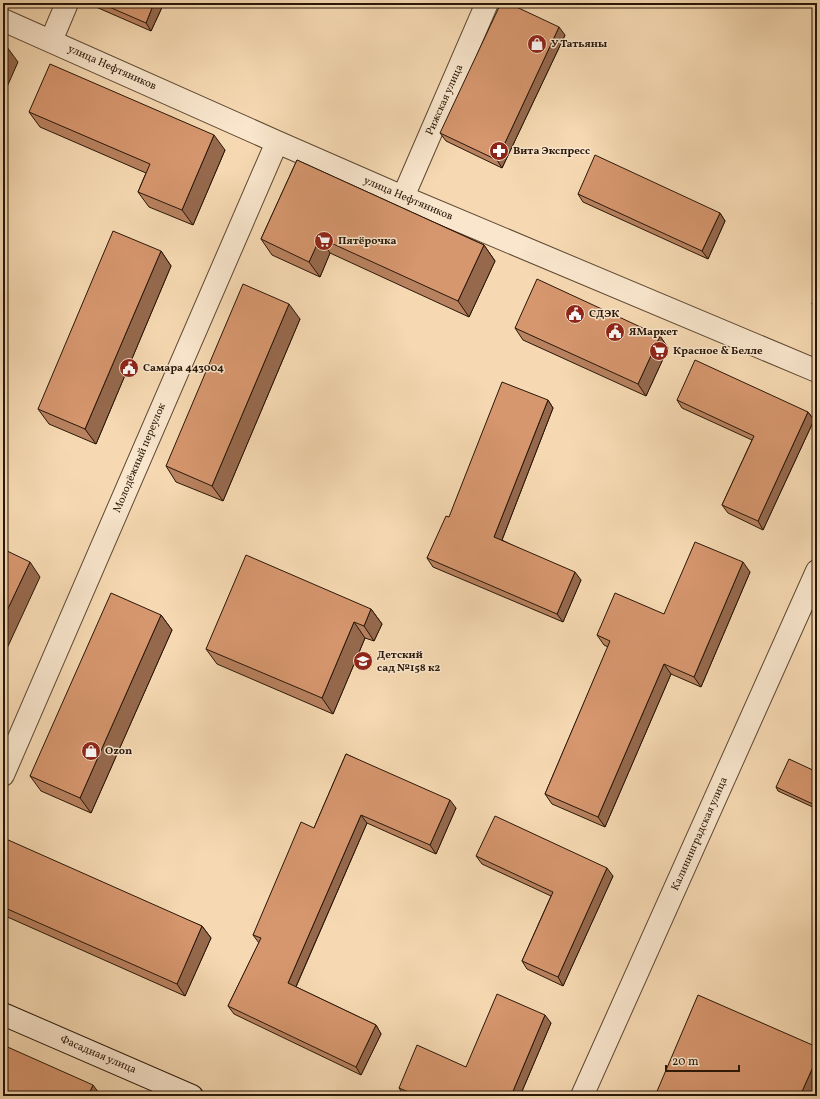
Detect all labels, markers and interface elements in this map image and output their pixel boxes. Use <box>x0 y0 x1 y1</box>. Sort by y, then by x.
shop icon: У Татьяны <box>526 33 548 55</box>
place label: У Татьяны <box>551 37 607 52</box>
street label: улица Нефтяников <box>65 42 159 94</box>
street label: Рижская улица <box>423 62 468 138</box>
pharmacy icon: Вита Экспресс <box>488 140 510 162</box>
place label: Вита Экспресс <box>513 144 590 159</box>
street label: улица Нефтяников <box>361 173 455 225</box>
supermarket icon: Пятёрочка <box>313 230 335 252</box>
place label: Пятёрочка <box>338 234 397 249</box>
public building icon: СДЭК <box>564 303 586 325</box>
place label: СДЭК <box>589 307 619 322</box>
public building icon: ЯМаркет <box>604 321 626 343</box>
place label: ЯМаркет <box>629 325 678 340</box>
supermarket icon: Красное & Белле <box>648 340 670 362</box>
place label: Красное & Белле <box>673 344 763 359</box>
public building icon: Самара 443004 <box>118 357 140 379</box>
place label: Самара 443004 <box>143 361 224 376</box>
street label: Молодёжный переулок <box>110 401 170 515</box>
place label: Детский сад №158 к2 <box>377 648 440 676</box>
school or university icon: Детский сад №158 к2 <box>352 650 374 672</box>
shop icon: Ozon <box>80 740 102 762</box>
place label: Ozon <box>105 744 132 759</box>
street label: Калининградская улица <box>668 774 732 893</box>
street label: Фасадная улица <box>58 1032 139 1078</box>
scale bar <box>666 1047 739 1073</box>
text: 20 m <box>672 1054 699 1070</box>

